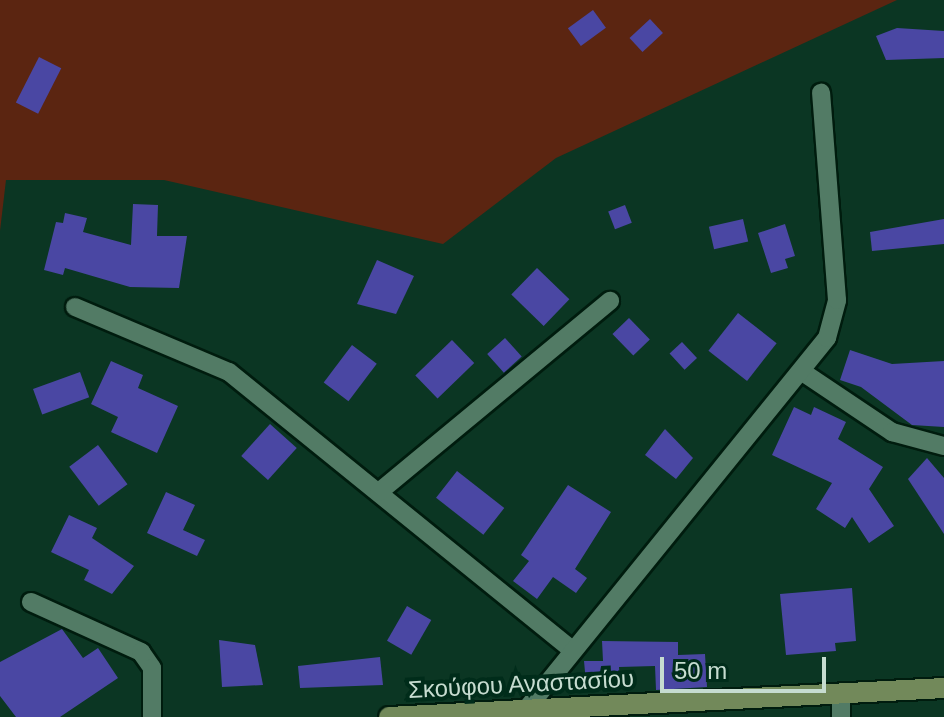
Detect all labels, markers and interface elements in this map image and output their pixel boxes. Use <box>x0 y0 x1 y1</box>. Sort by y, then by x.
scale bar <box>664 641 830 691</box>
text: 50 m <box>674 657 727 684</box>
street label: Σκούφου Αναστασίου <box>407 664 635 704</box>

